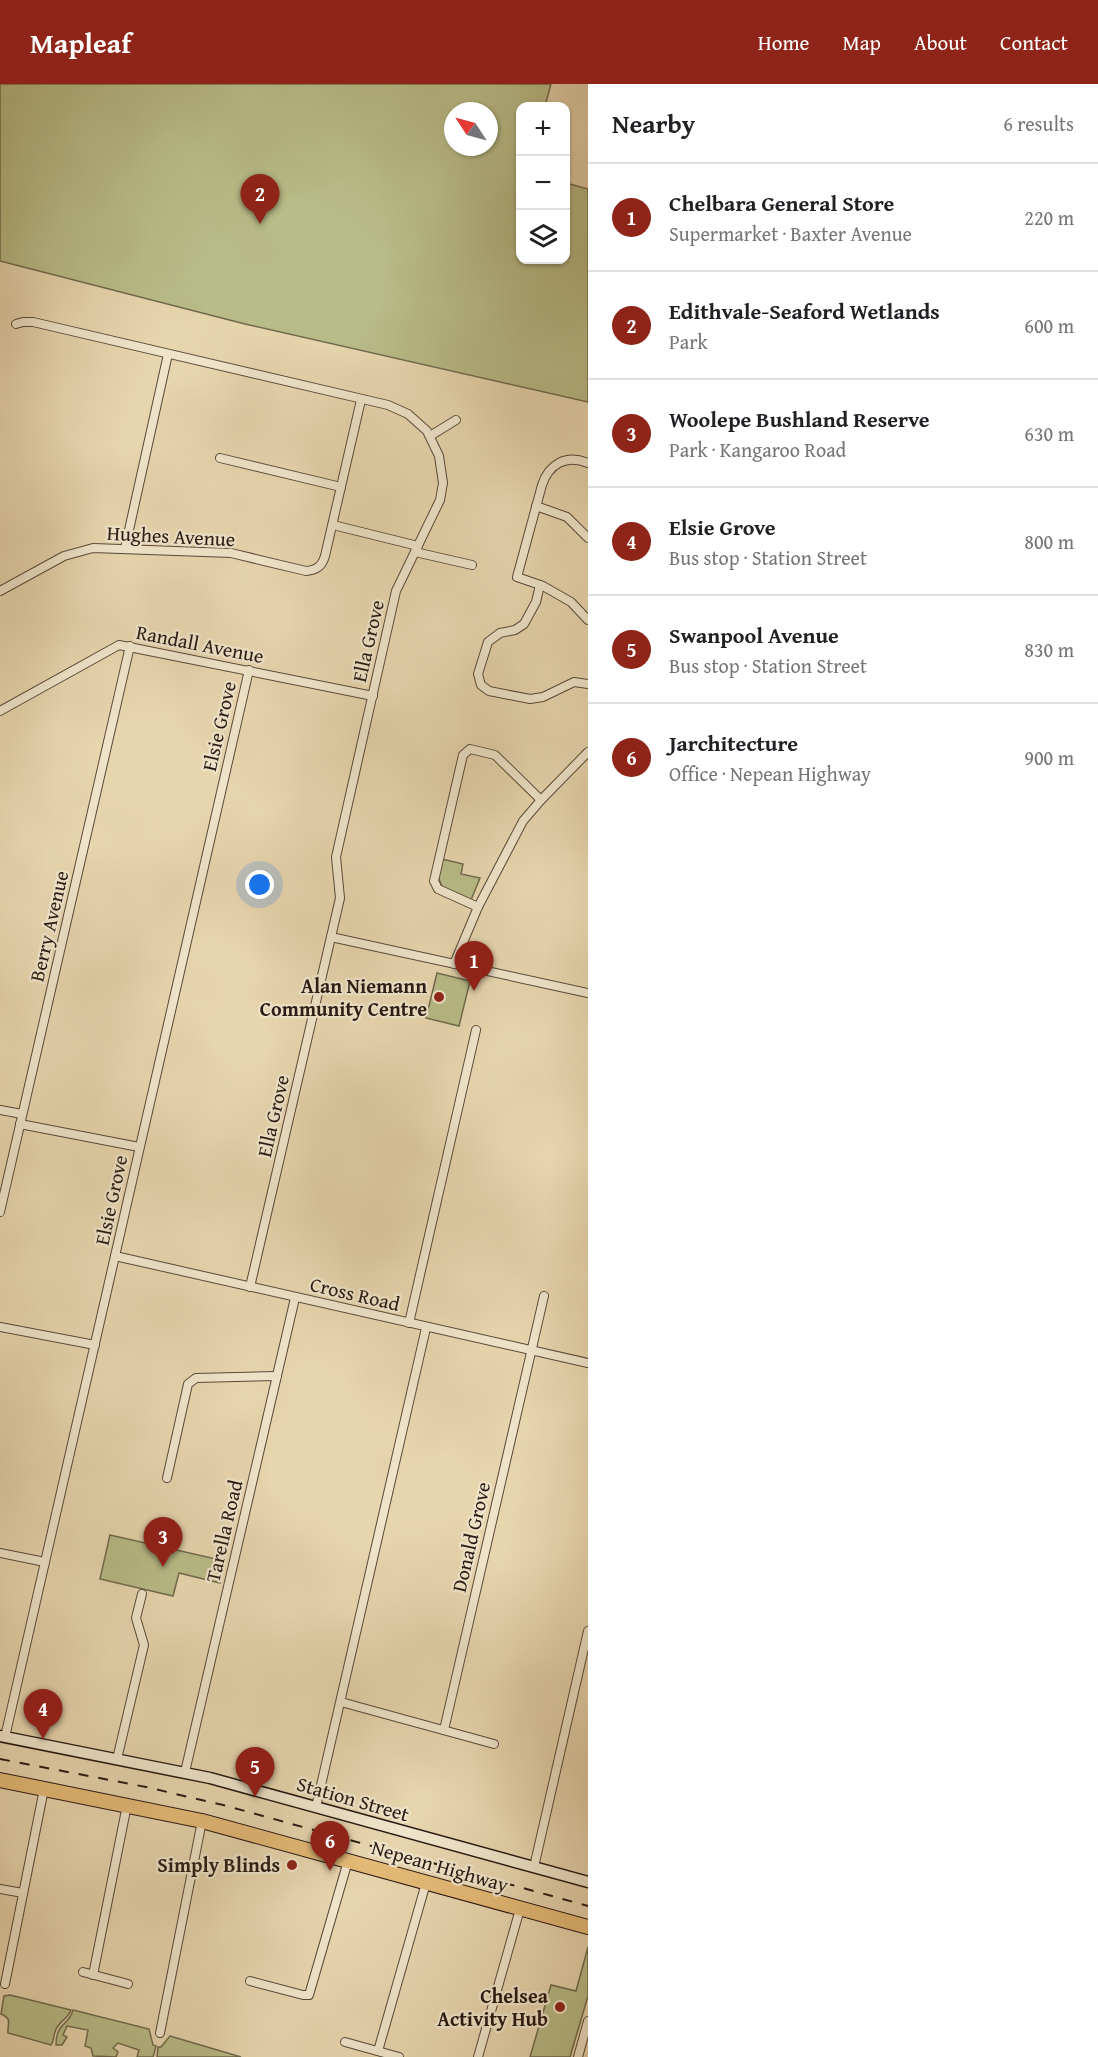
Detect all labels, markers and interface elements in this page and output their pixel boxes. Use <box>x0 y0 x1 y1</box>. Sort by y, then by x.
text: Mapleaf <box>30 22 131 63</box>
text: Home <box>758 27 809 58</box>
text: Map <box>842 27 881 58</box>
text: About <box>914 27 967 58</box>
text: Contact <box>1000 27 1068 58</box>
north arrow <box>444 102 498 156</box>
map controls <box>516 102 570 264</box>
button: + <box>516 102 570 156</box>
text: Nearby <box>612 104 695 143</box>
text: 6 results <box>1003 109 1074 138</box>
button: − <box>516 156 570 210</box>
pin: 2 <box>240 174 280 224</box>
text: Chelbara General Store <box>669 187 894 219</box>
text: 1 <box>626 203 637 232</box>
text: 220 m <box>1024 203 1074 232</box>
button: layers <box>516 210 570 264</box>
text: Supermarket · Baxter Avenue <box>669 219 912 248</box>
text: Edithvale-Seaford Wetlands <box>669 295 940 327</box>
text: 2 <box>626 311 637 340</box>
text: 600 m <box>1024 311 1074 340</box>
text: Park <box>669 327 708 356</box>
text: Woolepe Bushland Reserve <box>669 403 930 435</box>
text: 3 <box>626 419 637 448</box>
text: 630 m <box>1024 419 1074 448</box>
text: Park · Kangaroo Road <box>669 435 846 464</box>
text: Elsie Grove <box>669 511 776 543</box>
street label: Hughes Avenue <box>106 518 236 553</box>
text: 4 <box>626 527 637 556</box>
text: 800 m <box>1024 527 1074 556</box>
text: Bus stop · Station Street <box>669 543 867 572</box>
street label: Ella Grove <box>344 597 391 685</box>
street label: Randall Avenue <box>134 617 266 670</box>
text: Swanpool Avenue <box>669 619 839 651</box>
text: 5 <box>626 635 637 664</box>
text: 830 m <box>1024 635 1074 664</box>
text: Bus stop · Station Street <box>669 651 867 680</box>
street label: Elsie Grove <box>194 678 243 774</box>
text: Jarchitecture <box>669 727 798 759</box>
text: 6 <box>626 743 637 772</box>
text: 900 m <box>1024 743 1074 772</box>
text: Office · Nepean Highway <box>669 759 871 788</box>
street label: Berry Avenue <box>22 868 75 984</box>
your location <box>245 870 274 899</box>
pin: 1 <box>454 942 494 991</box>
place label: Alan Niemann Community Centre <box>260 971 427 1023</box>
marker: Alan Niemann Community Centre <box>432 990 446 1004</box>
street label: Ella Grove <box>249 1072 296 1160</box>
street label: Elsie Grove <box>87 1152 134 1248</box>
street label: Cross Road <box>307 1269 403 1318</box>
street label: Tarella Road <box>198 1477 249 1585</box>
street label: Donald Grove <box>444 1479 497 1595</box>
pin: 3 <box>144 1518 182 1567</box>
pin: 4 <box>24 1690 63 1739</box>
pin: 5 <box>236 1748 274 1797</box>
street label: Station Street <box>294 1769 413 1828</box>
pin: 6 <box>310 1822 350 1871</box>
street label: Nepean Highway <box>368 1832 512 1899</box>
place label: Simply Blinds <box>157 1850 280 1879</box>
marker: Simply Blinds <box>285 1858 299 1872</box>
place label: Chelsea Activity Hub <box>437 1981 549 2033</box>
marker: Chelsea Activity Hub <box>553 2000 567 2014</box>

